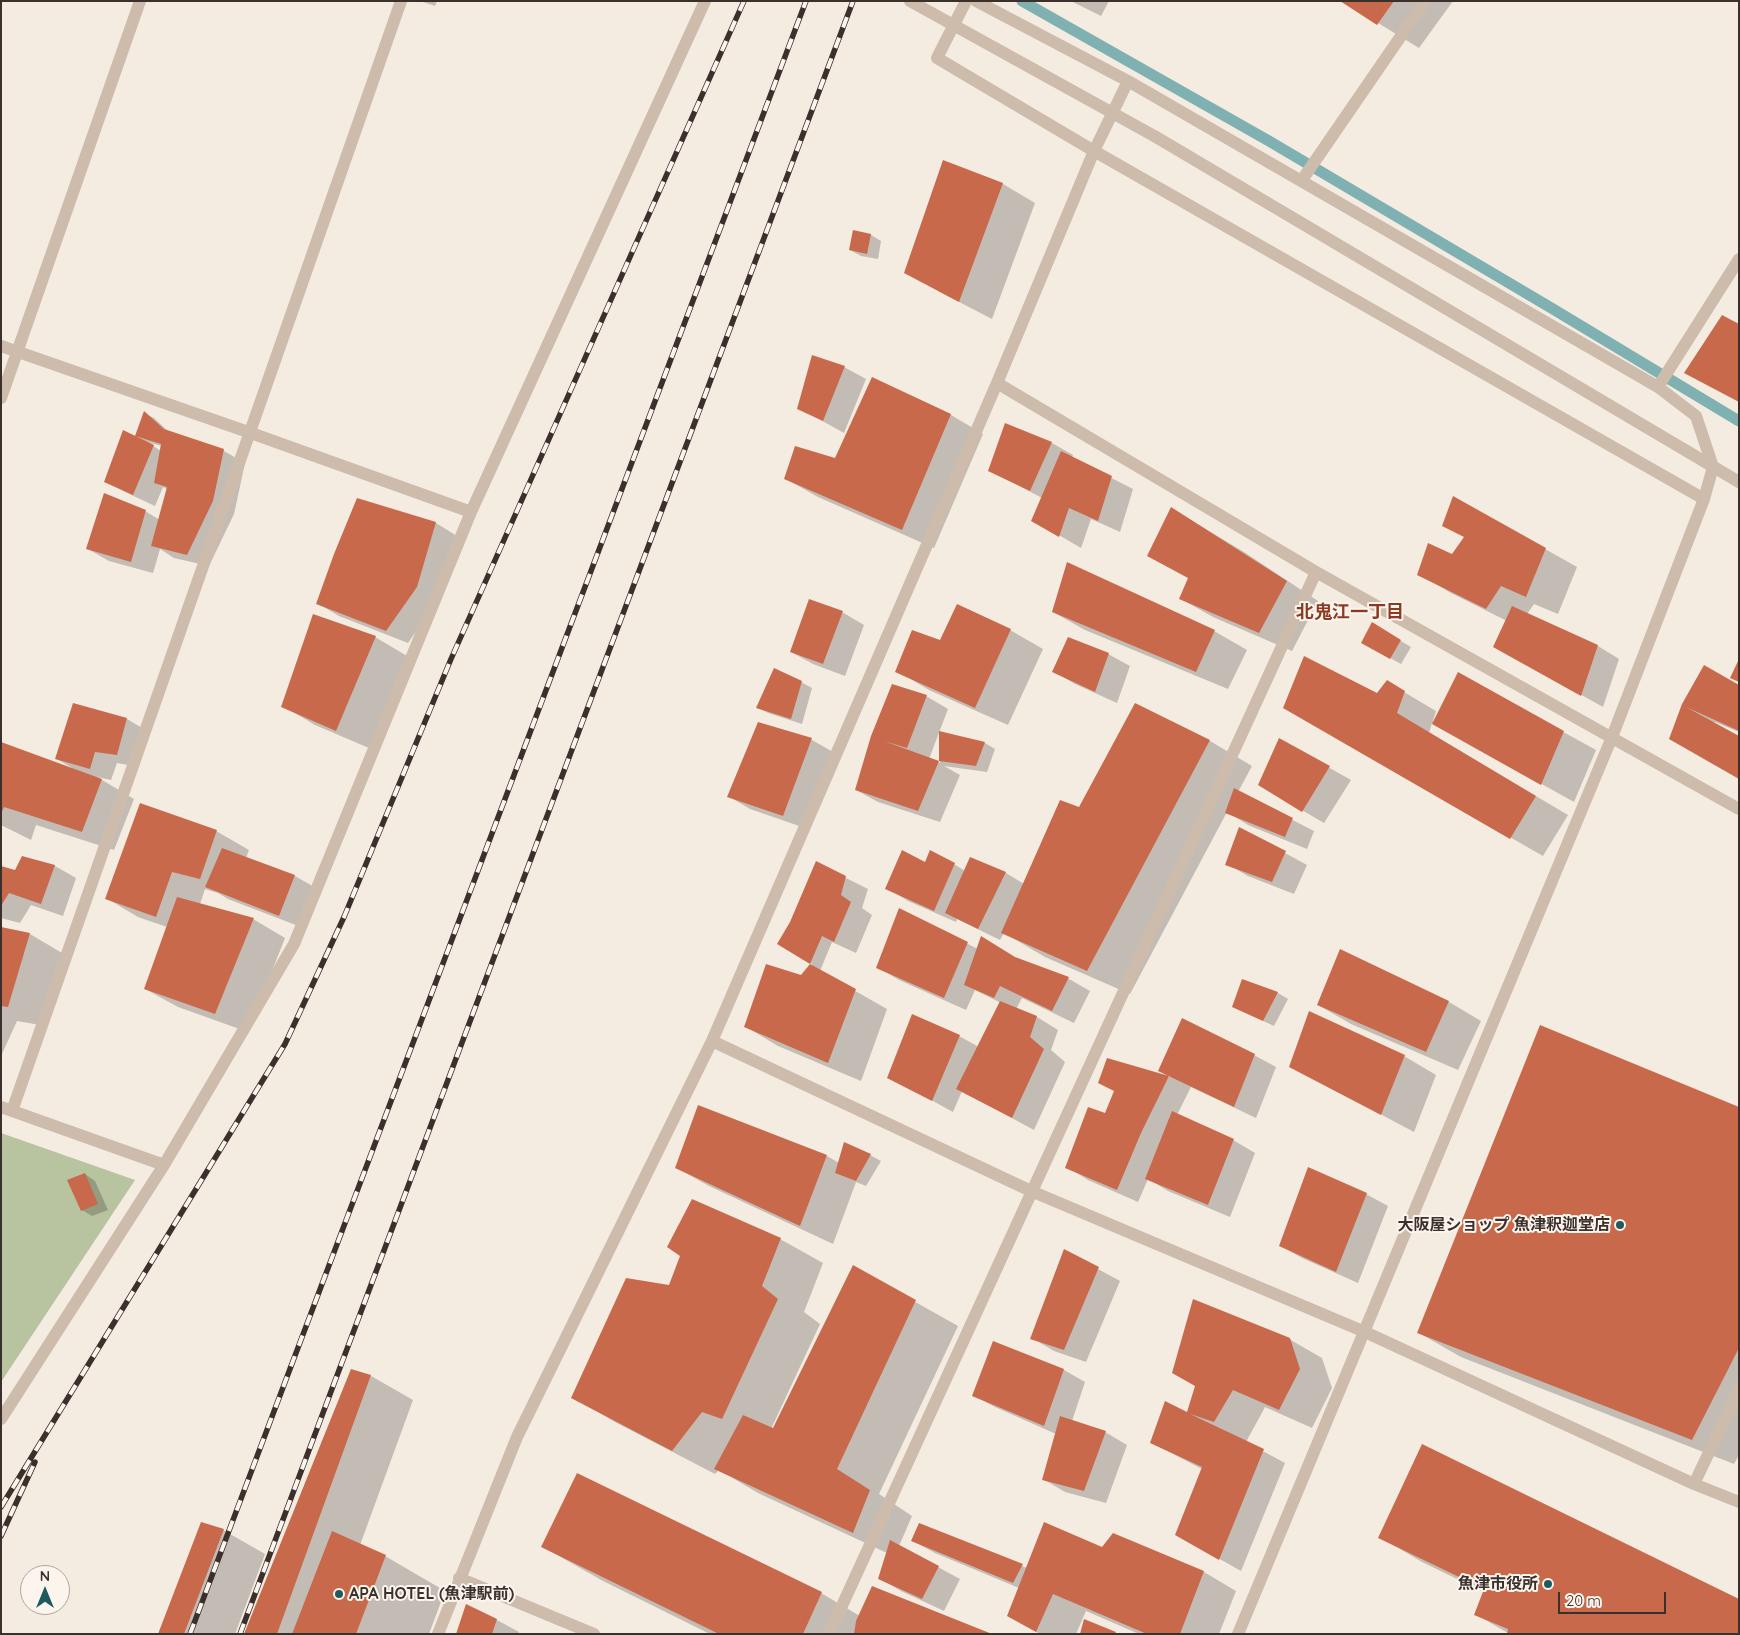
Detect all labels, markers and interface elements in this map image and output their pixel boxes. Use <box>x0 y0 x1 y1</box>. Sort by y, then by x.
district label: 北鬼江一丁目 <box>1296 602 1404 624</box>
place label: 大阪屋ショップ 魚津釈迦堂店 <box>1398 1215 1610 1235</box>
marker: 大阪屋ショップ 魚津釈迦堂店 <box>1614 1219 1626 1231</box>
north arrow <box>20 1565 70 1615</box>
text: N <box>40 1567 50 1585</box>
place label: 魚津市役所 <box>1458 1574 1538 1594</box>
marker: 魚津市役所 <box>1542 1578 1554 1590</box>
scale bar <box>1560 1582 1668 1614</box>
place label: APA HOTEL (魚津駅前) <box>349 1584 514 1604</box>
marker: APA HOTEL (魚津駅前) <box>333 1588 345 1600</box>
text: 20 m <box>1566 1591 1601 1610</box>

